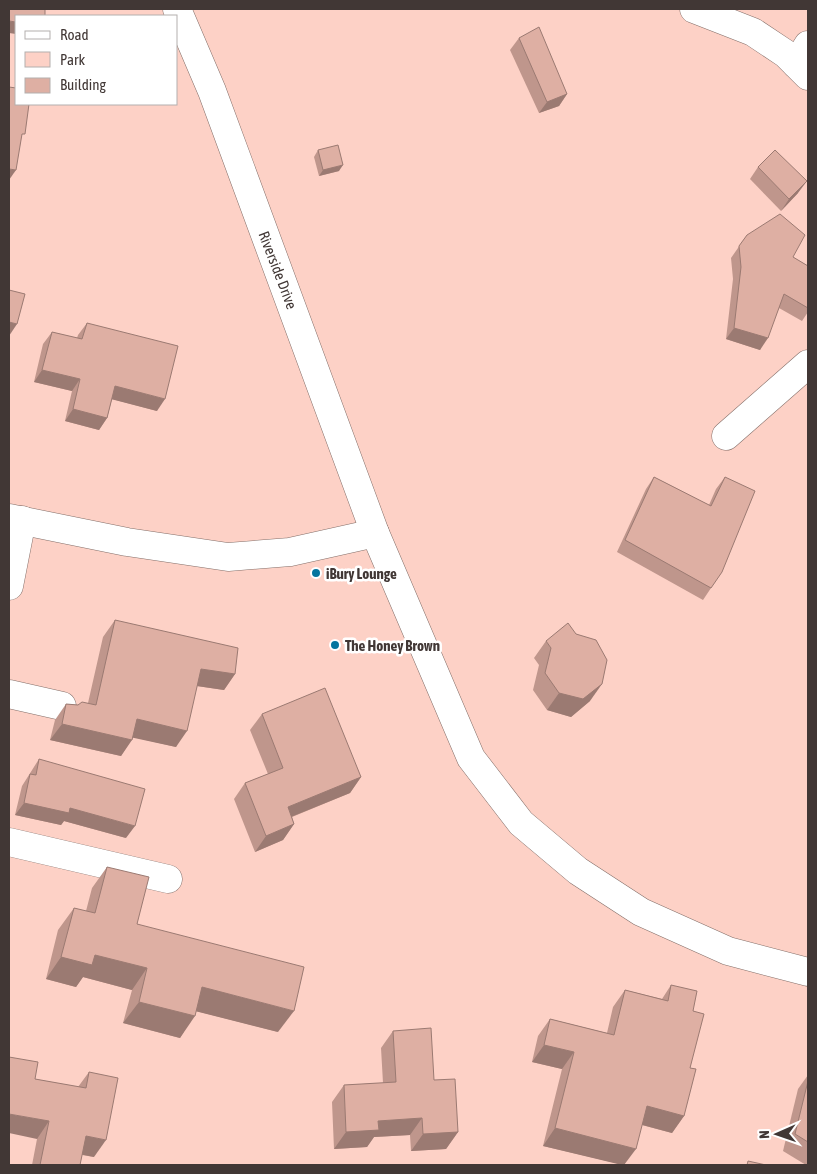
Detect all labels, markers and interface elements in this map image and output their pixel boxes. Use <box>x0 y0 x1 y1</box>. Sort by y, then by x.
legend <box>15 15 178 105</box>
text: Road <box>60 26 89 43</box>
text: Park <box>60 51 85 68</box>
text: Building <box>60 76 106 93</box>
street label: Riverside Drive <box>255 229 301 312</box>
place label: iBury Lounge <box>326 565 397 582</box>
marker: iBury Lounge <box>310 567 322 579</box>
place label: The Honey Brown <box>345 637 440 654</box>
marker: The Honey Brown <box>329 639 341 651</box>
north arrow <box>752 1109 802 1159</box>
text: N <box>756 1130 772 1139</box>

